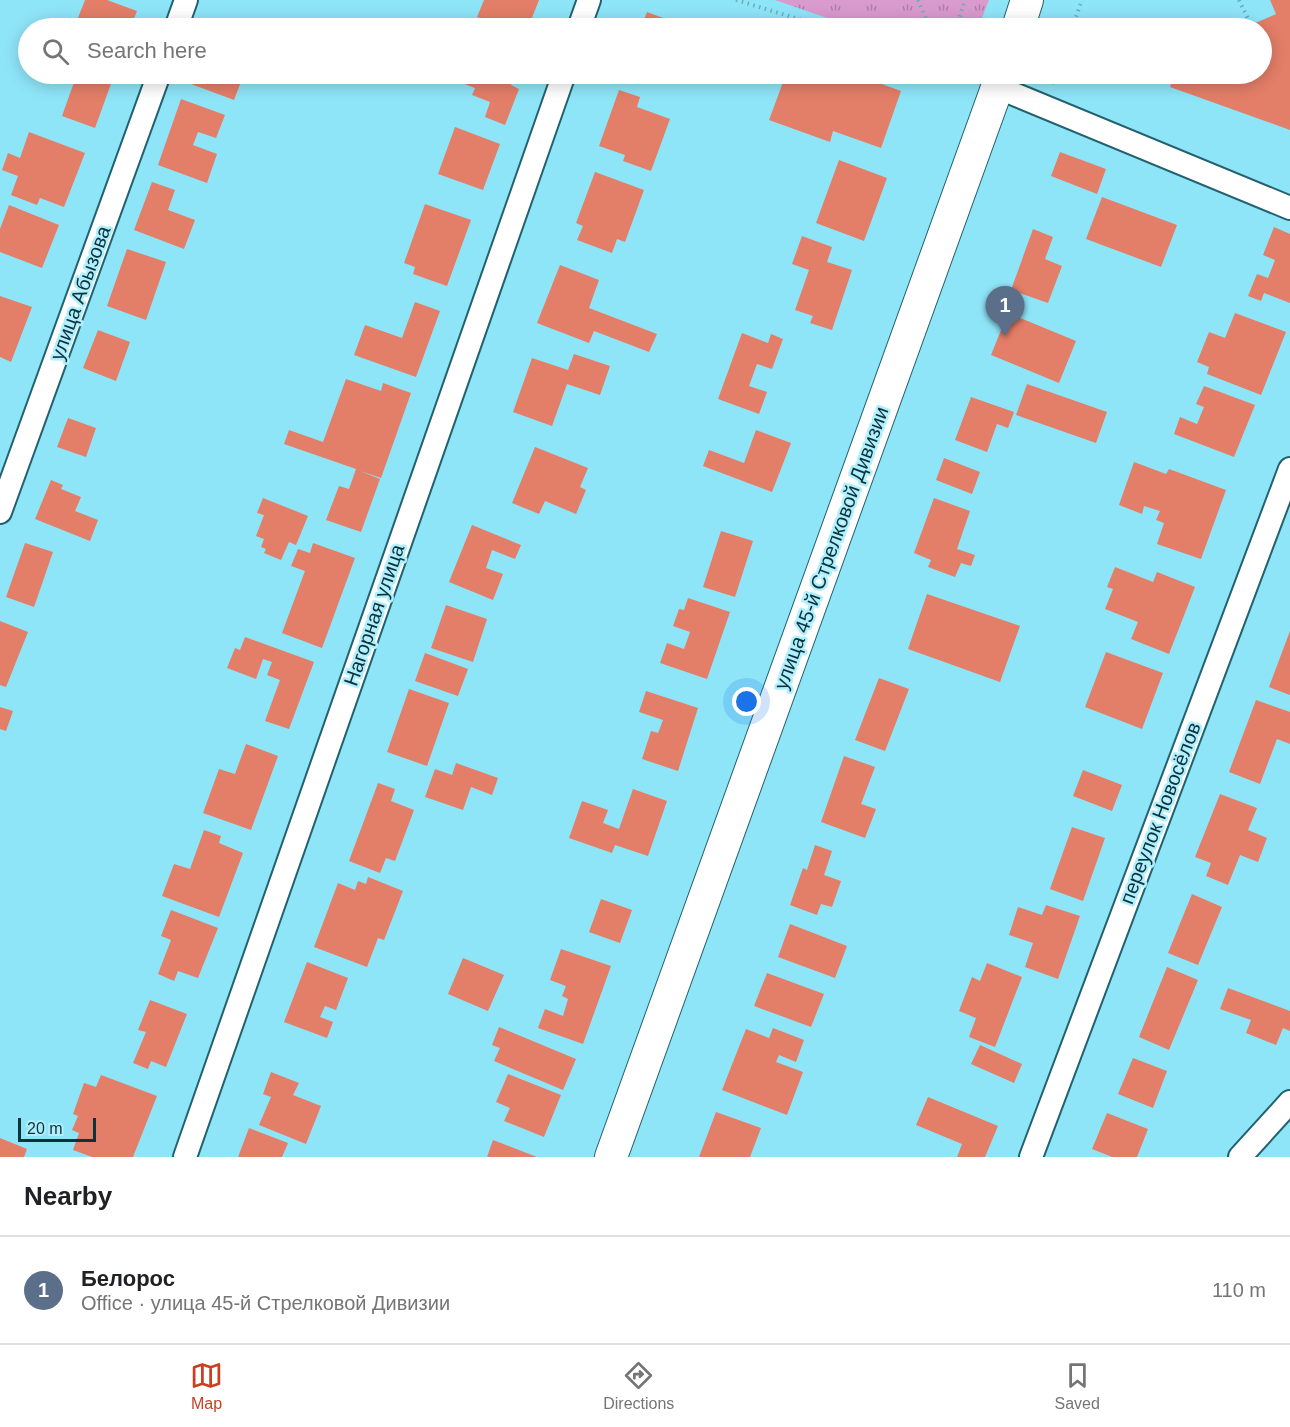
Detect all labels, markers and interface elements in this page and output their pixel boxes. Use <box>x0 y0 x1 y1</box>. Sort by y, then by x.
search box <box>18 18 1272 84</box>
icon: search <box>39 35 72 68</box>
text: Search here <box>87 38 207 63</box>
street label: улица Абызова <box>45 222 115 363</box>
pin: 1 <box>986 286 1024 336</box>
street label: улица 45-й Стрелковой Дивизии <box>769 404 893 692</box>
street label: Нагорная улица <box>339 541 409 689</box>
your location <box>732 687 761 716</box>
street label: переулок Новосёлов <box>1115 719 1205 907</box>
scale bar <box>18 1115 96 1142</box>
text: 20 m <box>27 1120 63 1137</box>
text: Nearby <box>24 1181 112 1211</box>
text: Белорос <box>81 1266 175 1291</box>
text: 1 <box>38 1279 49 1301</box>
text: 110 m <box>1212 1279 1266 1301</box>
text: Office · улица 45-й Стрелковой Дивизии <box>81 1292 450 1314</box>
tab: Map <box>190 1359 223 1413</box>
tab: Directions <box>603 1359 674 1413</box>
tab: Saved <box>1055 1359 1100 1413</box>

